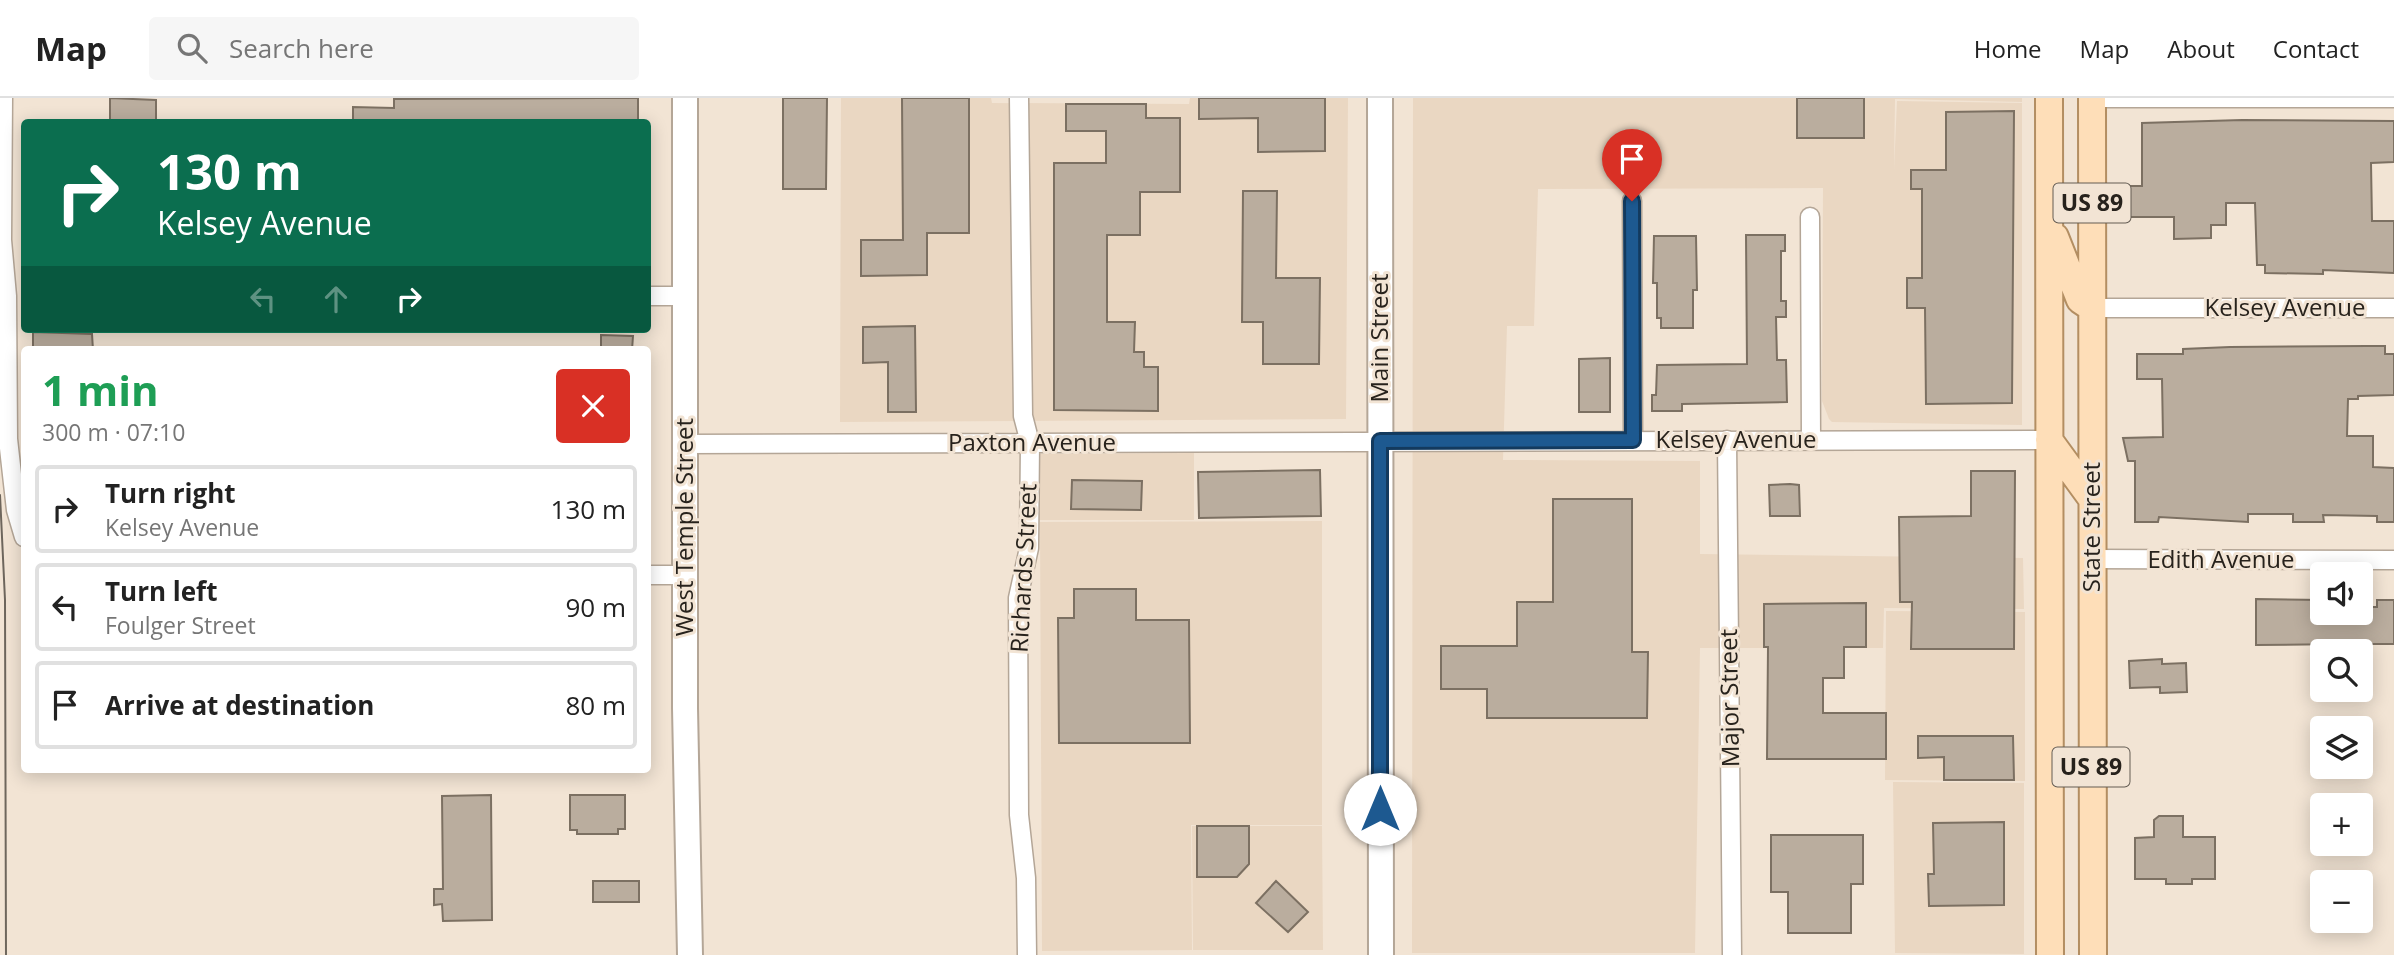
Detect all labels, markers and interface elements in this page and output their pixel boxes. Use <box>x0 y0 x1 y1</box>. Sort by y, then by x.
search box <box>149 17 639 80</box>
text: Map <box>35 26 107 71</box>
icon: search <box>173 29 211 67</box>
text: Search here <box>229 30 374 66</box>
text: Home <box>1974 32 2042 65</box>
text: Map <box>2080 32 2129 65</box>
text: About <box>2167 32 2235 65</box>
text: Contact <box>2273 32 2359 65</box>
pin <box>1602 129 1662 201</box>
text: 130 m <box>157 138 302 204</box>
icon: arrive <box>1613 140 1651 178</box>
icon: right <box>42 147 133 238</box>
road number: US 89 <box>2054 184 2130 222</box>
text: Kelsey Avenue <box>157 201 372 244</box>
street label: Main Street <box>1362 274 1395 402</box>
icon: left <box>244 280 282 318</box>
icon: ahead <box>317 280 355 318</box>
icon: right <box>390 280 428 318</box>
street label: Kelsey Avenue <box>2205 290 2365 323</box>
text: 1 min <box>42 361 159 418</box>
button: close <box>556 369 630 443</box>
text: 300 m · 07:10 <box>42 416 185 448</box>
street label: West Temple Street <box>667 418 700 636</box>
street label: Kelsey Avenue <box>1656 422 1816 455</box>
street label: Paxton Avenue <box>948 425 1116 458</box>
street label: State Street <box>2074 462 2107 592</box>
text: Turn right <box>105 475 236 511</box>
street label: Richards Street <box>1002 482 1043 653</box>
icon: right <box>46 490 84 528</box>
text: 130 m <box>551 491 626 527</box>
text: Kelsey Avenue <box>105 511 259 543</box>
street label: Edith Avenue <box>2147 542 2295 575</box>
map controls <box>2310 562 2373 933</box>
button: sound <box>2310 562 2373 625</box>
text: Turn left <box>105 573 217 609</box>
icon: left <box>46 588 84 626</box>
text: 90 m <box>565 589 626 625</box>
text: Foulger Street <box>105 609 256 641</box>
street label: Major Street <box>1711 628 1746 768</box>
button: search <box>2310 639 2373 702</box>
icon: arrive <box>46 686 84 724</box>
text: Arrive at destination <box>105 687 374 723</box>
text: 80 m <box>565 687 626 723</box>
button: layers <box>2310 716 2373 779</box>
road number: US 89 <box>2052 748 2130 786</box>
position arrow <box>1343 772 1417 846</box>
button: + <box>2310 793 2373 856</box>
button: − <box>2310 870 2373 933</box>

